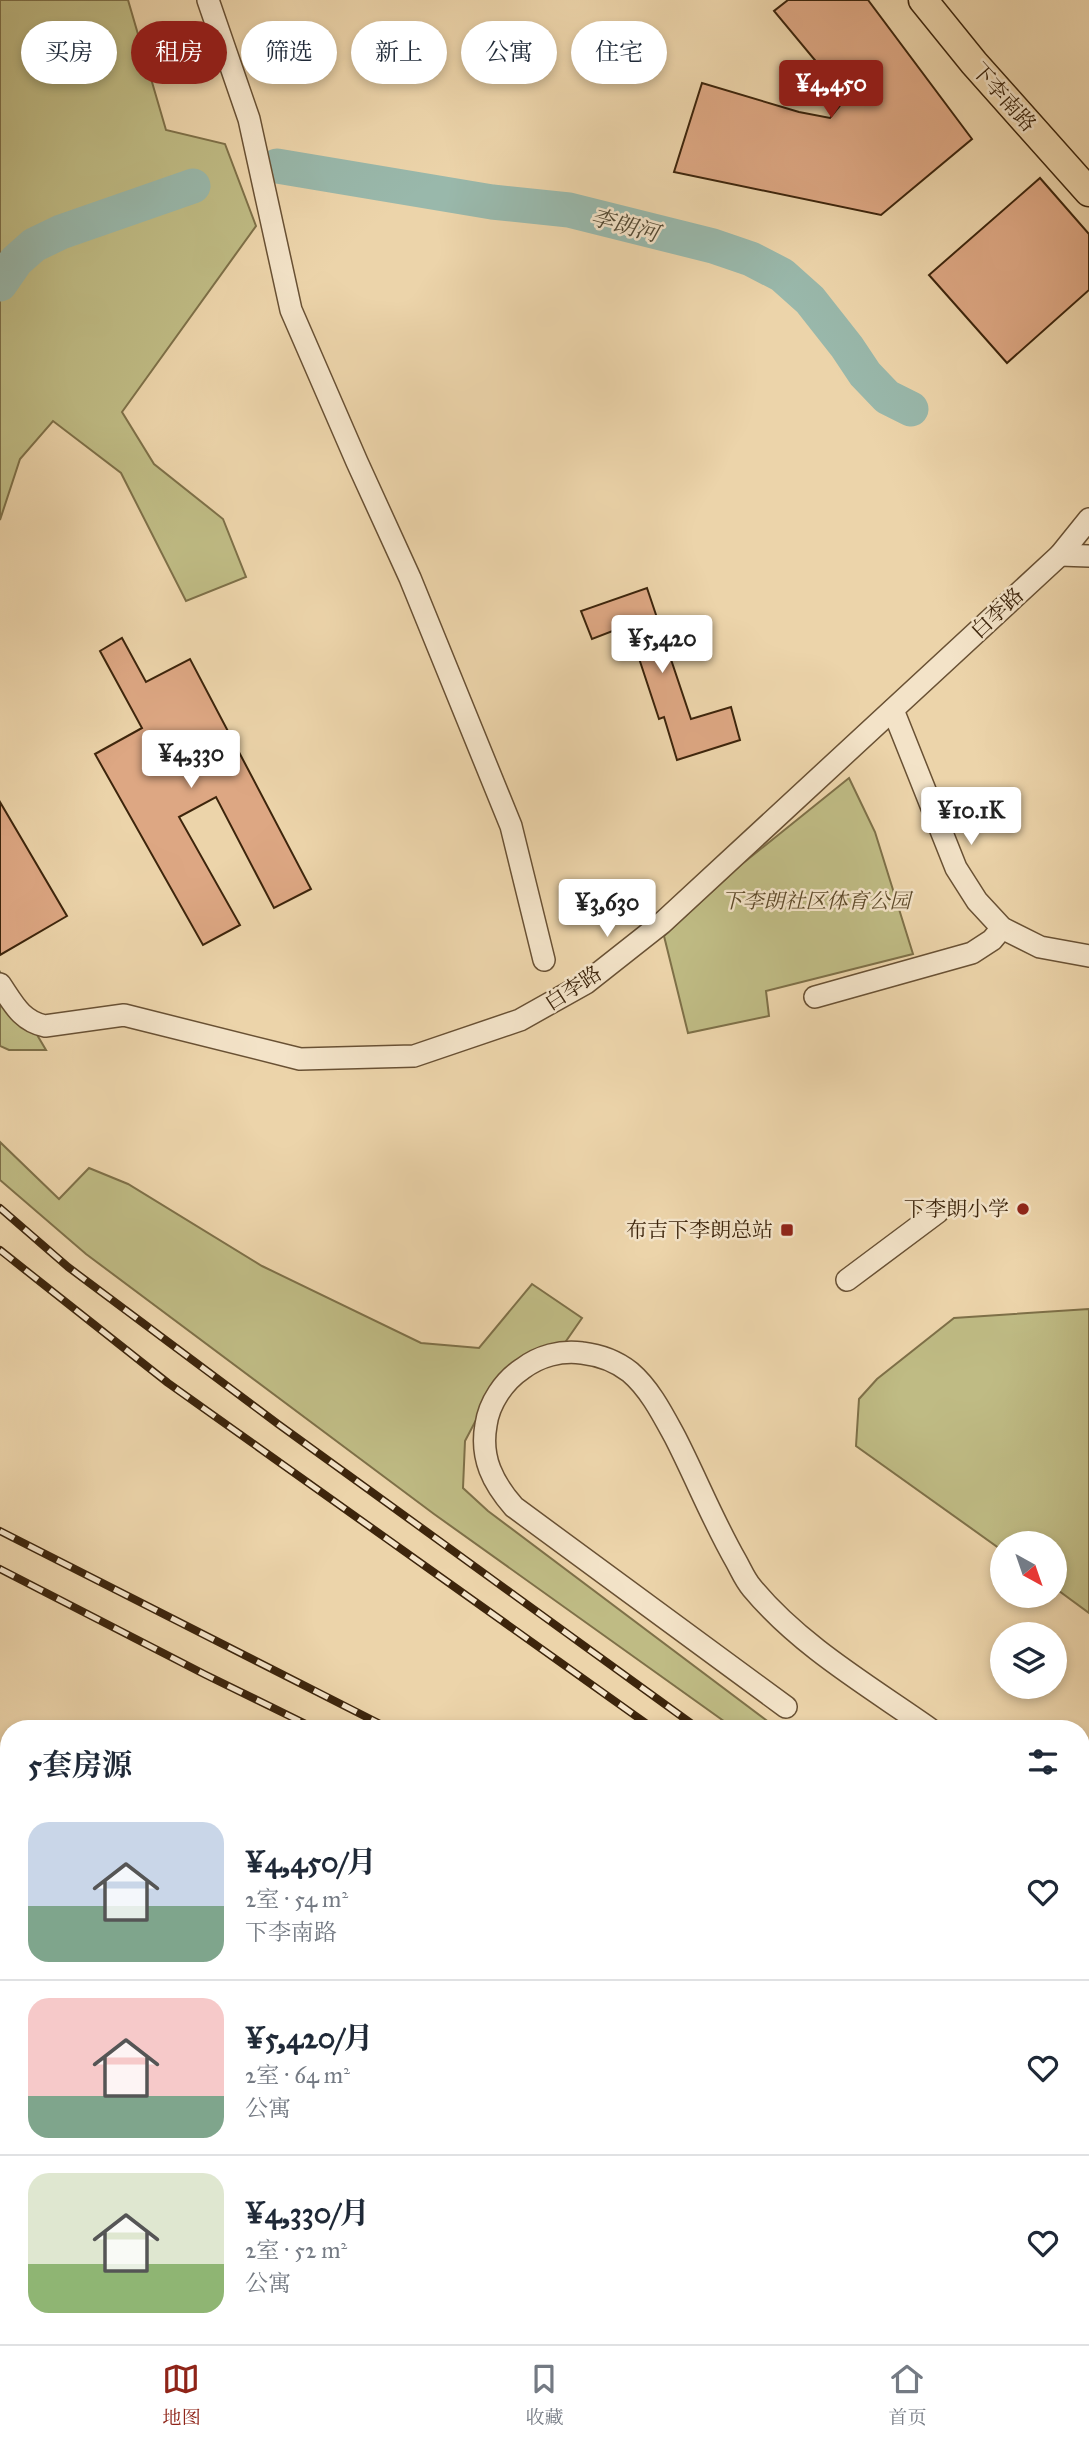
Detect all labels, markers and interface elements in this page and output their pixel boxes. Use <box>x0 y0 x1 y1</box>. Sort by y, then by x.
chip: 买房 <box>21 21 117 84</box>
chip: 租房 <box>131 21 227 84</box>
chip: 筛选 <box>241 21 337 84</box>
chip: 新上 <box>351 21 447 84</box>
chip: 公寓 <box>461 21 557 84</box>
chip: 住宅 <box>571 21 667 84</box>
street label: 下李南路 <box>966 57 1042 137</box>
pin: ¥4,450 <box>774 60 888 120</box>
text: ¥4,450 <box>795 69 867 97</box>
water label: 李朗河 <box>588 203 666 248</box>
street label: 白李路 <box>965 582 1029 644</box>
pin: ¥5,420 <box>605 616 719 675</box>
text: ¥5,420 <box>627 624 697 652</box>
pin: ¥4,330 <box>134 730 248 790</box>
text: ¥4,330 <box>158 739 224 767</box>
pin: ¥10.1K <box>914 788 1028 847</box>
text: ¥10.1K <box>937 796 1005 824</box>
pin: ¥3,630 <box>550 880 664 939</box>
text: ¥3,630 <box>575 888 639 916</box>
park label: 下李朗社区体育公园 <box>722 888 913 914</box>
street label: 白李路 <box>540 960 606 1016</box>
place label: 下李朗小学 <box>904 1196 1009 1222</box>
marker: 下李朗小学 <box>1015 1201 1031 1217</box>
place label: 布吉下李朗总站 <box>626 1217 773 1243</box>
marker: 布吉下李朗总站 <box>779 1222 795 1238</box>
north arrow <box>990 1531 1068 1608</box>
map controls <box>990 1531 1067 1699</box>
button: layers <box>990 1622 1067 1699</box>
icon: filters <box>1024 1743 1062 1781</box>
text: 5套房源 <box>28 1747 132 1783</box>
text: ¥4,450/月 <box>245 1844 377 1880</box>
icon: home <box>84 1850 168 1934</box>
icon: heart <box>1024 1873 1062 1911</box>
text: 2室 · 54 m² <box>245 1885 348 1913</box>
text: 下李南路 <box>245 1918 337 1946</box>
text: ¥5,420/月 <box>245 2020 373 2056</box>
icon: home <box>84 2026 168 2110</box>
icon: heart <box>1024 2049 1062 2087</box>
text: 2室 · 64 m² <box>245 2061 350 2089</box>
text: 公寓 <box>245 2094 291 2122</box>
text: ¥4,330/月 <box>245 2195 369 2231</box>
icon: home <box>84 2201 168 2285</box>
icon: heart <box>1024 2224 1062 2262</box>
text: 2室 · 52 m² <box>245 2236 347 2264</box>
text: 公寓 <box>245 2269 291 2297</box>
tab: 地图 <box>162 2360 201 2429</box>
tab: 收藏 <box>525 2360 564 2429</box>
tab: 首页 <box>888 2360 927 2429</box>

